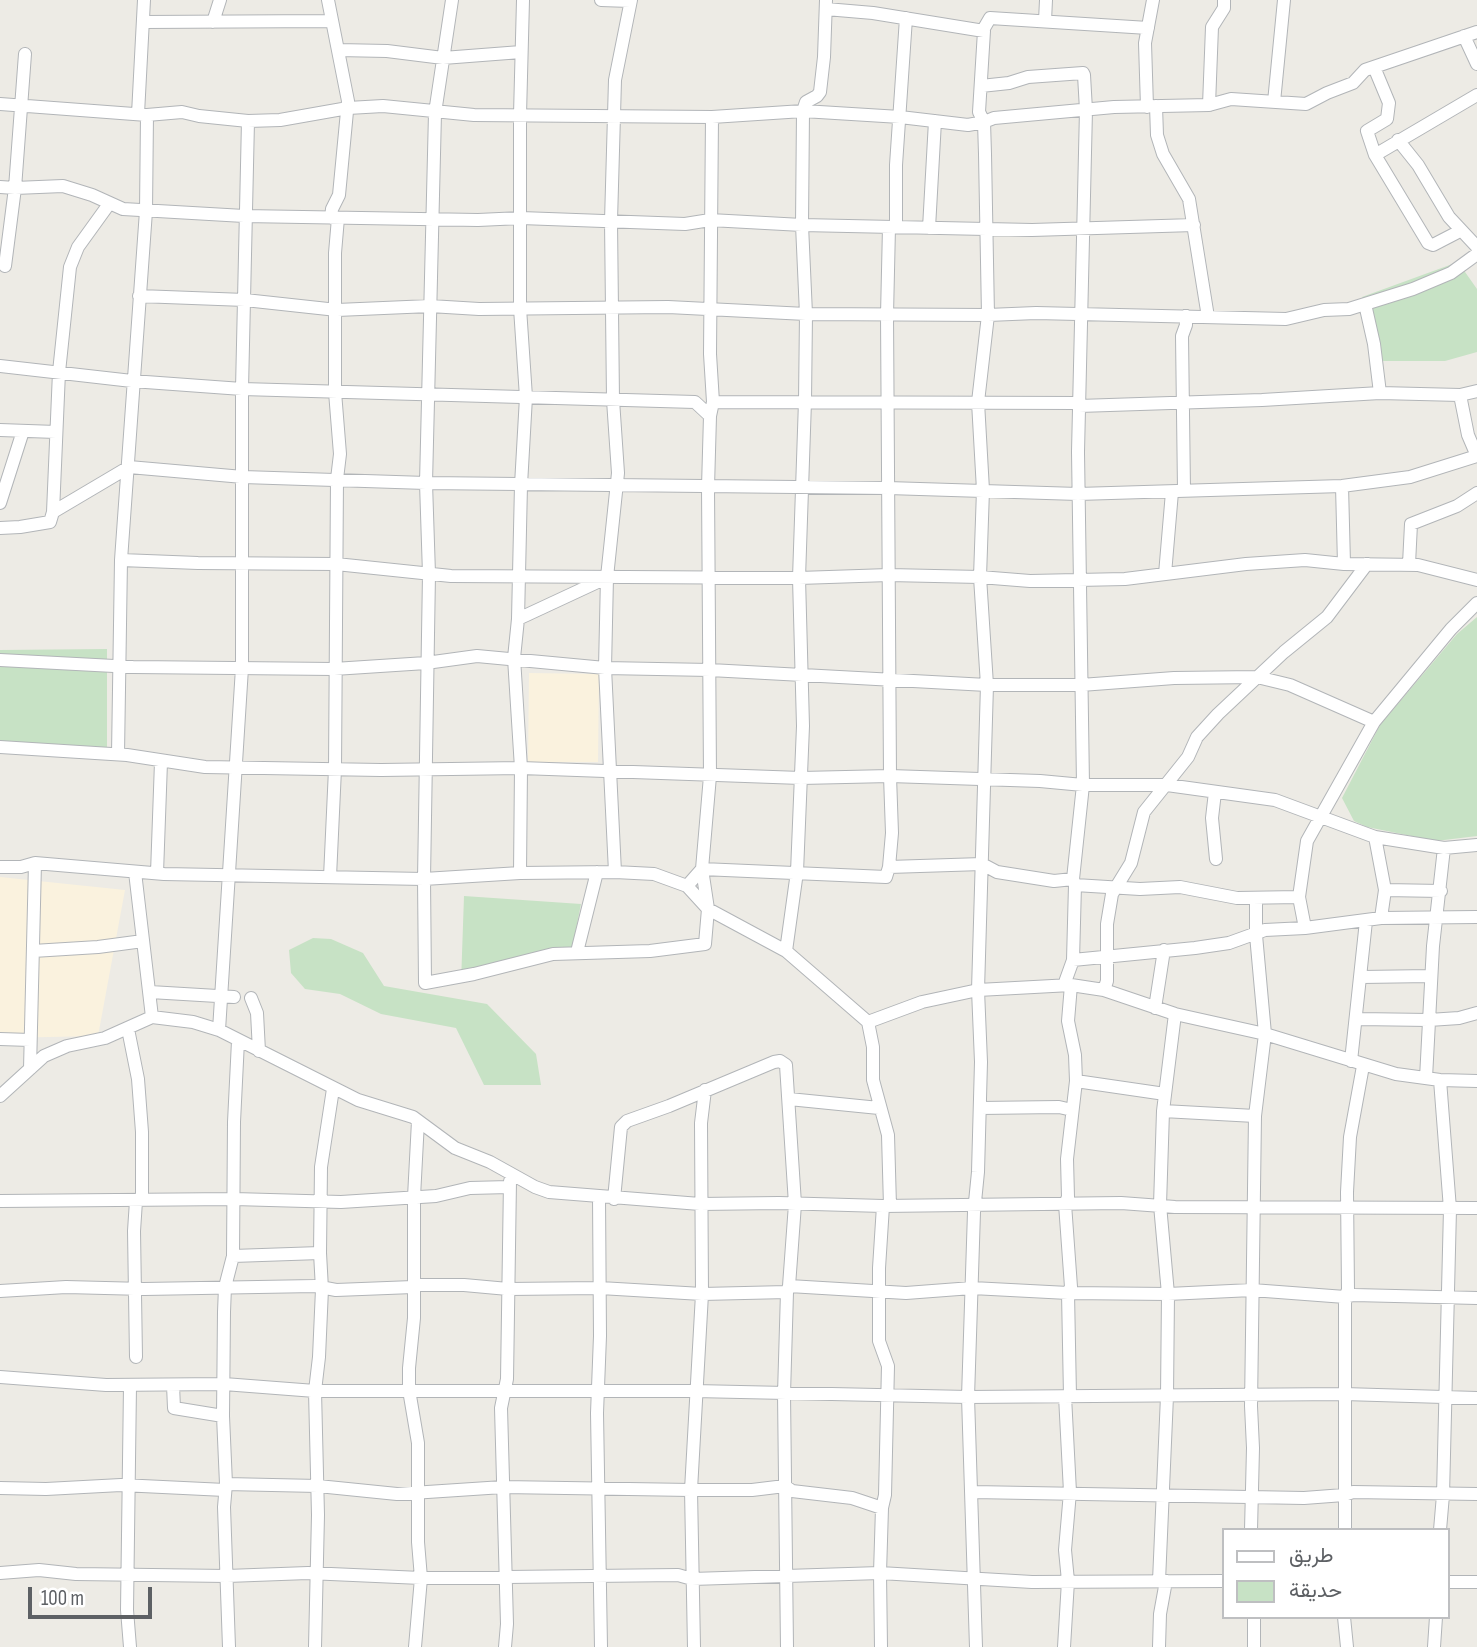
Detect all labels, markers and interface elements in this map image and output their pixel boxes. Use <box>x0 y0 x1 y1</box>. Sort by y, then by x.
legend <box>1222 1528 1449 1619</box>
text: طريق <box>1289 1543 1334 1568</box>
scale bar <box>32 1574 156 1618</box>
text: حديقة <box>1289 1578 1342 1603</box>
text: 100 m <box>41 1586 84 1611</box>

